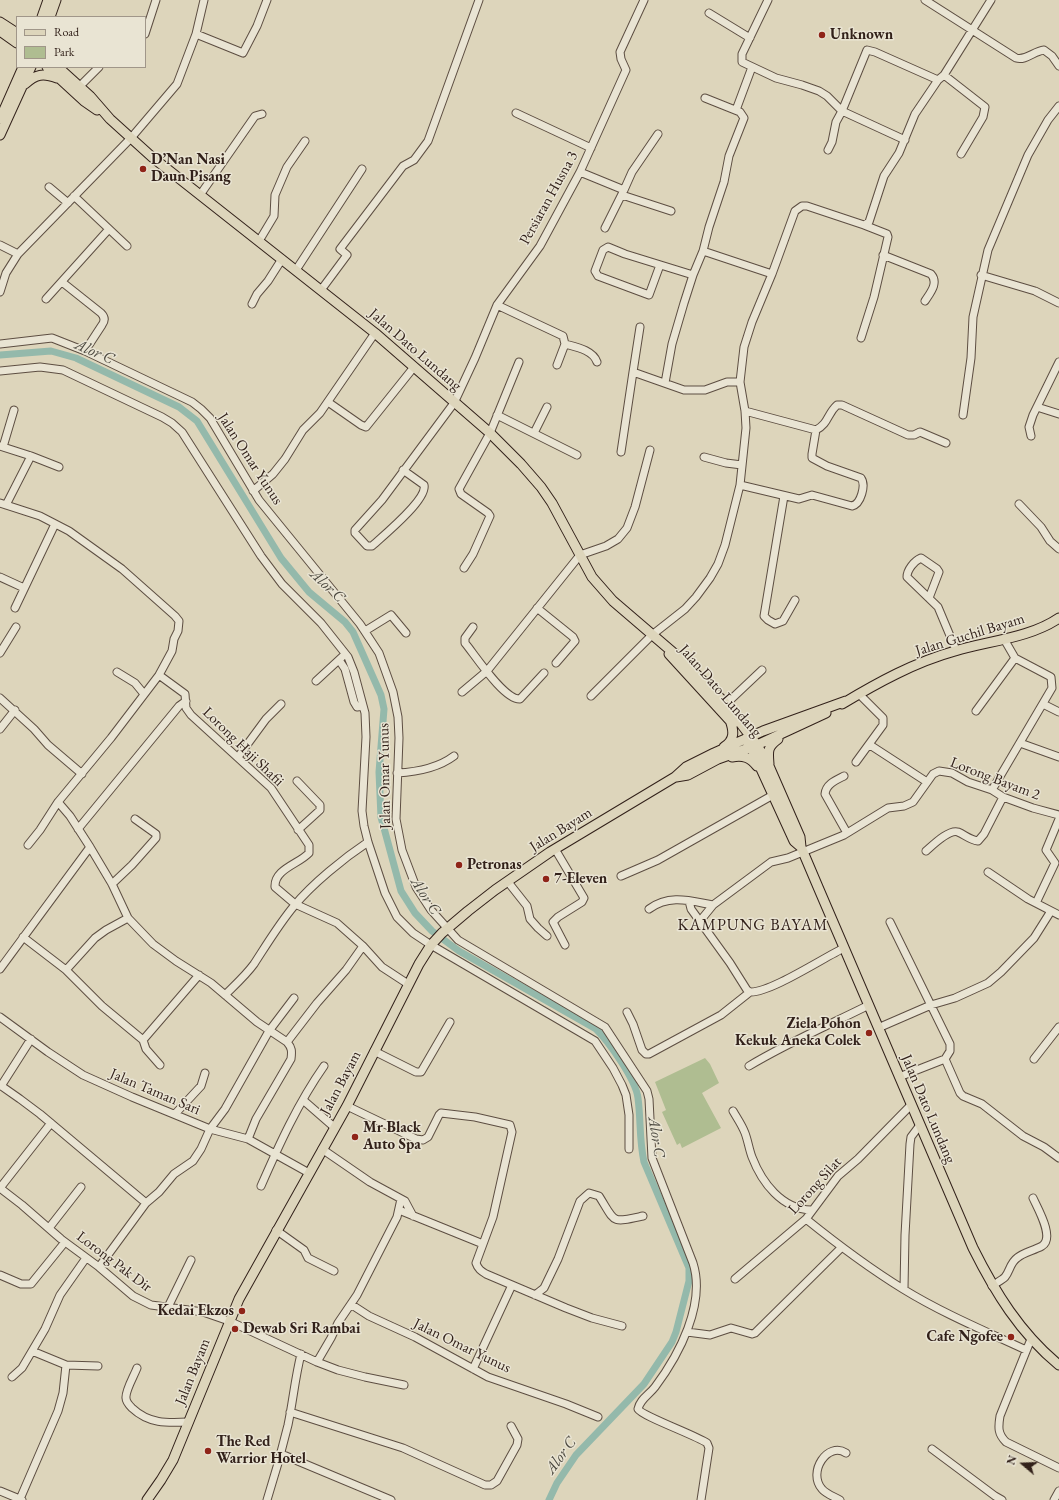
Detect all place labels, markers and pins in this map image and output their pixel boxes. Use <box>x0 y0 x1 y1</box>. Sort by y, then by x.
place label: Unknown <box>830 26 893 44</box>
marker: Unknown <box>817 30 827 40</box>
place label: D’Nan Nasi Daun Pisang <box>151 151 231 186</box>
marker: D’Nan Nasi Daun Pisang <box>138 164 148 174</box>
place label: Petronas <box>467 856 522 874</box>
marker: Petronas <box>454 860 464 870</box>
place label: 7-Eleven <box>554 870 607 888</box>
marker: 7-Eleven <box>541 874 551 884</box>
place label: Ziela Pohon Kekuk Aneka Colek <box>735 1015 861 1050</box>
marker: Ziela Pohon Kekuk Aneka Colek <box>864 1028 874 1038</box>
place label: Mr Black Auto Spa <box>363 1119 421 1154</box>
marker: Mr Black Auto Spa <box>350 1132 360 1142</box>
place label: Kedai Ekzos <box>157 1302 234 1320</box>
marker: Kedai Ekzos <box>237 1306 247 1316</box>
place label: Dewab Sri Rambai <box>243 1320 360 1338</box>
marker: Dewab Sri Rambai <box>230 1324 240 1334</box>
place label: Cafe Ngofee <box>927 1328 1003 1346</box>
marker: Cafe Ngofee <box>1006 1332 1016 1342</box>
place label: The Red Warrior Hotel <box>216 1433 306 1468</box>
marker: The Red Warrior Hotel <box>203 1446 213 1456</box>

